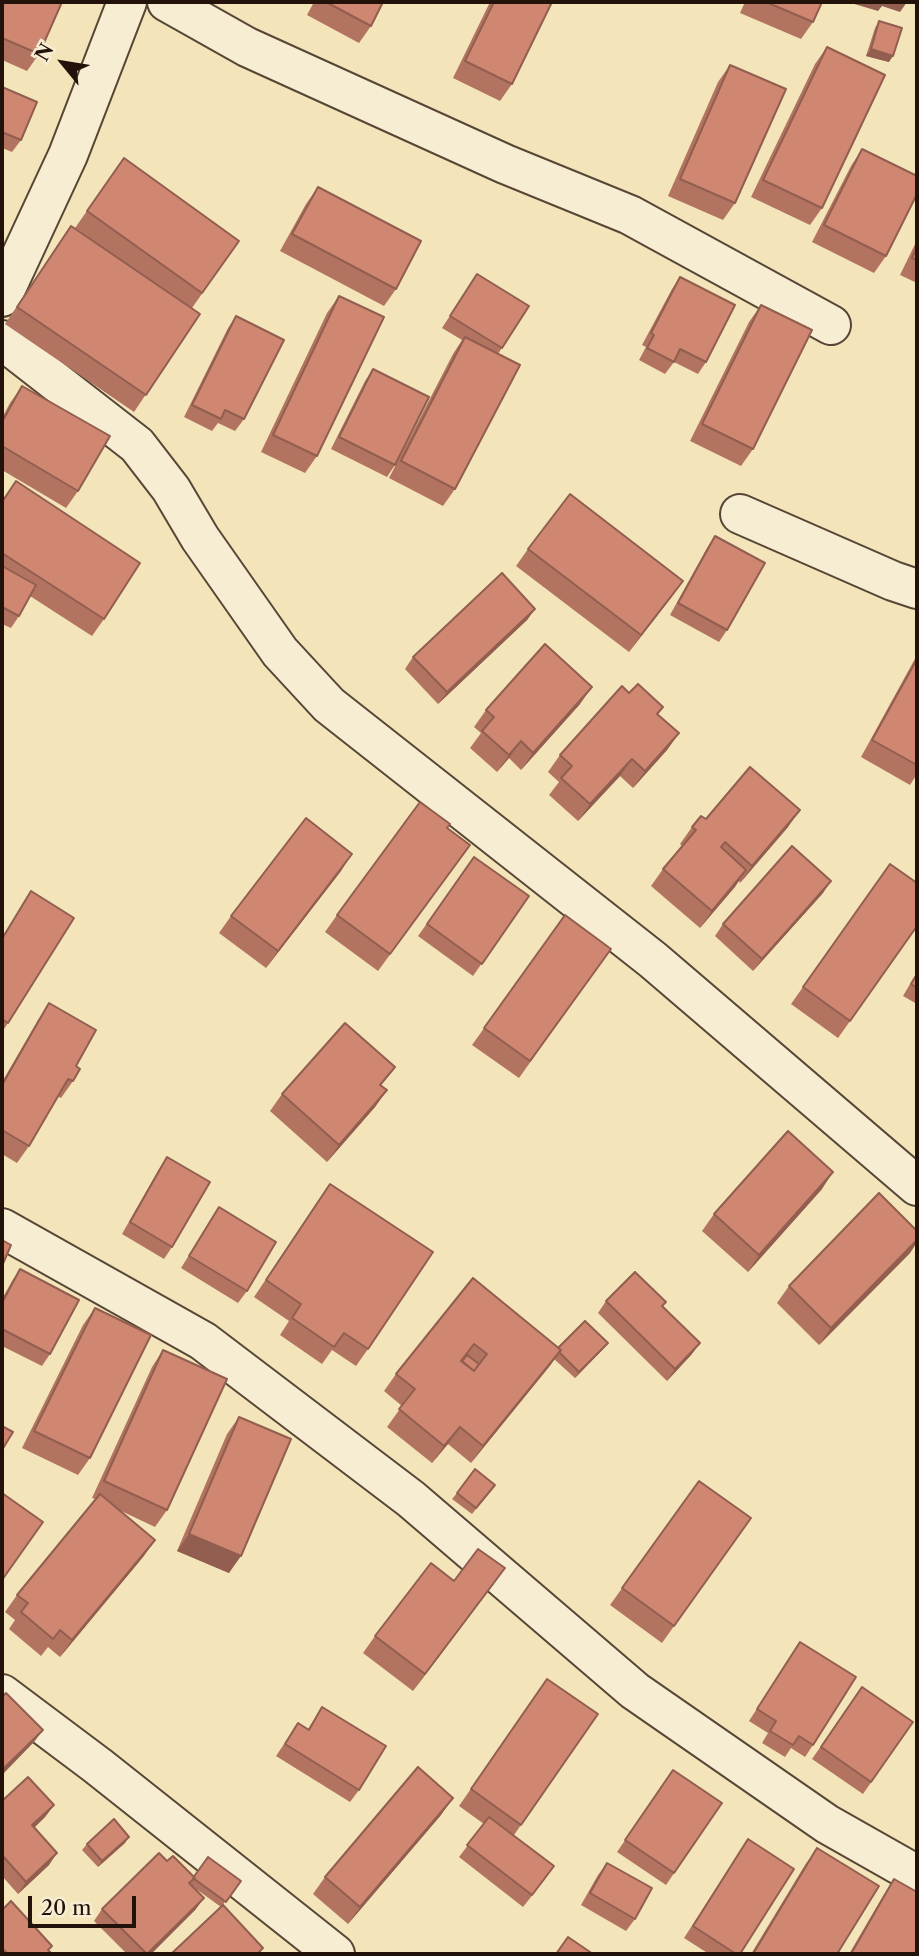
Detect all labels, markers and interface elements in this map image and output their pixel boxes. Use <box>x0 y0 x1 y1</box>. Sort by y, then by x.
north arrow <box>28 28 98 98</box>
text: N <box>30 39 58 65</box>
scale bar <box>32 1882 140 1926</box>
text: 20 m <box>41 1895 92 1920</box>

